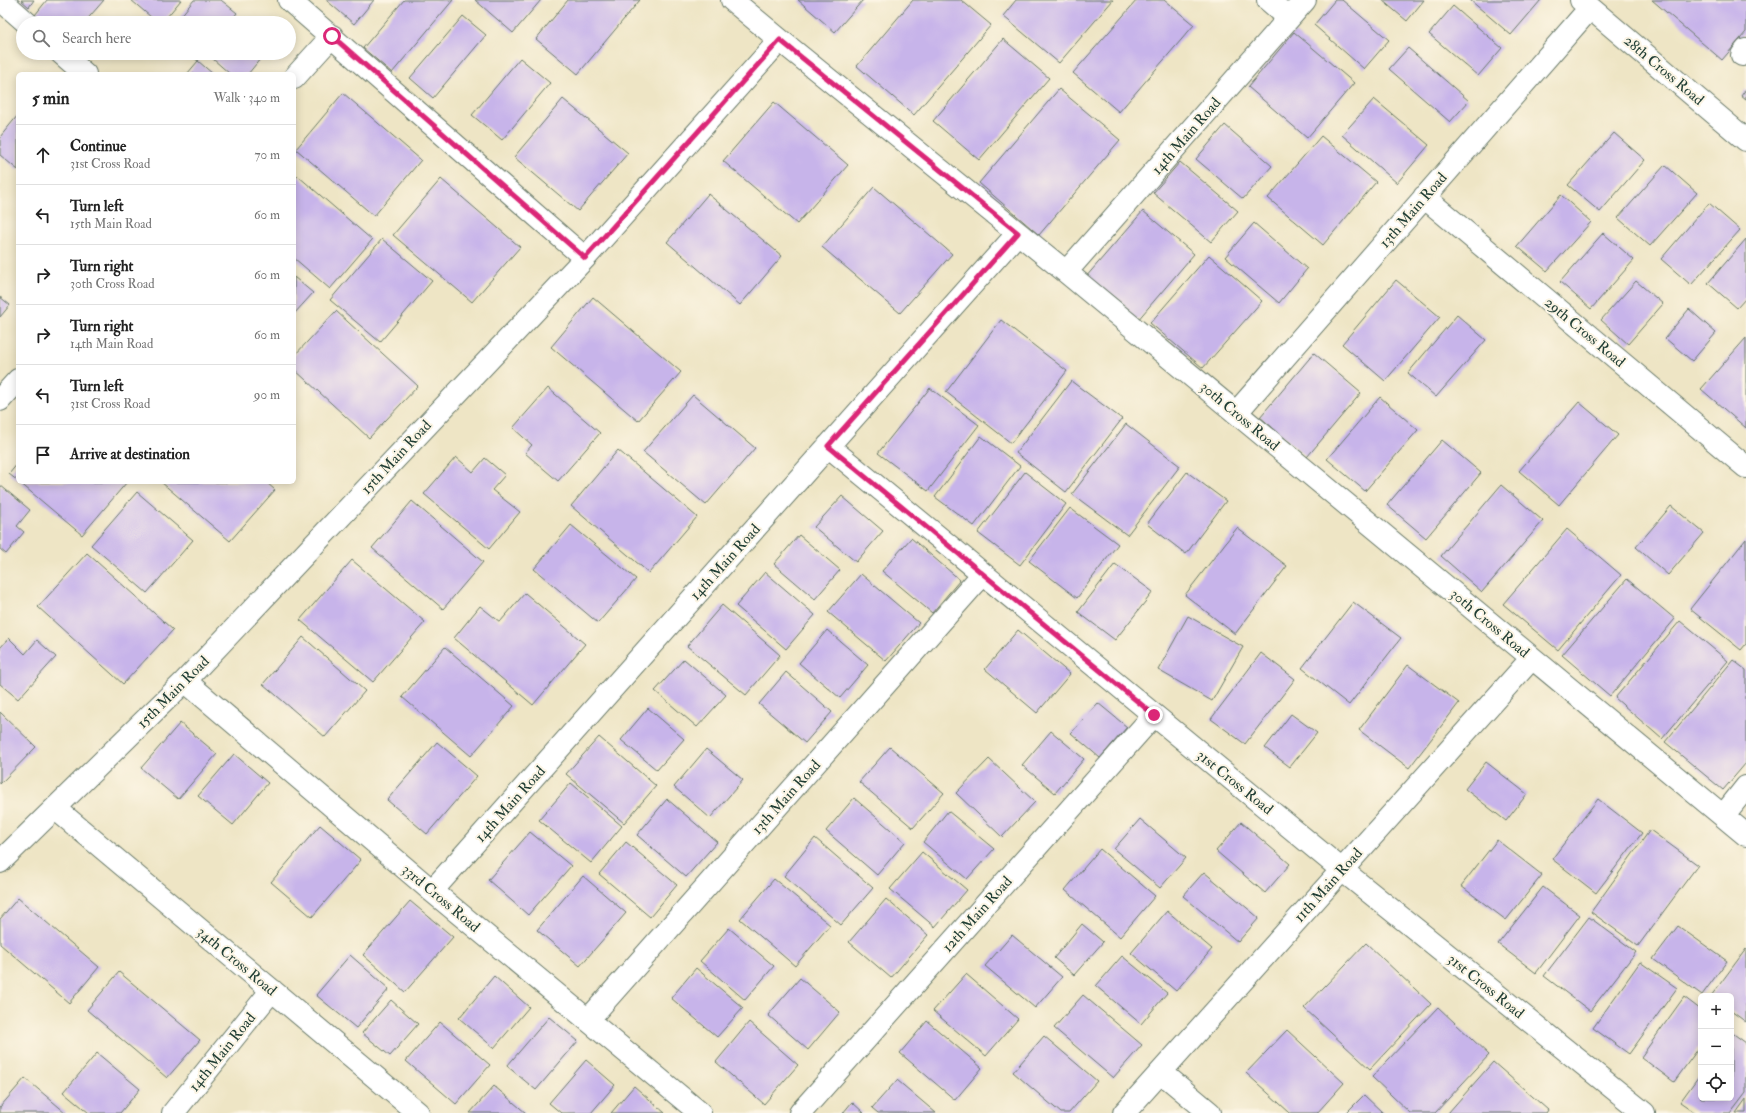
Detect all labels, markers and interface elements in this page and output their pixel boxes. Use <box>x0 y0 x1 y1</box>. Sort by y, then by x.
search box <box>16 16 296 60</box>
icon: search <box>30 27 52 49</box>
route start <box>323 27 341 45</box>
text: Search here <box>62 29 131 48</box>
street label: 28th Cross Road <box>1620 31 1708 110</box>
text: 5 min <box>32 88 70 109</box>
text: Walk · 340 m <box>214 90 280 106</box>
street label: 14th Main Road <box>1148 93 1225 179</box>
text: Continue <box>70 137 126 156</box>
icon: ahead <box>32 144 54 166</box>
text: 70 m <box>255 147 280 163</box>
text: 31st Cross Road <box>70 156 150 172</box>
street label: 13th Main Road <box>1375 168 1452 252</box>
text: Turn left <box>70 197 124 216</box>
icon: left <box>32 204 54 226</box>
text: 60 m <box>254 207 280 223</box>
text: 15th Main Road <box>70 216 152 232</box>
text: Turn right <box>70 257 133 276</box>
icon: right <box>32 264 54 286</box>
text: 60 m <box>254 267 280 283</box>
text: 30th Cross Road <box>70 276 155 292</box>
street label: 29th Cross Road <box>1540 293 1629 372</box>
text: Turn right <box>70 317 133 336</box>
icon: right <box>32 324 54 346</box>
text: 60 m <box>254 327 280 343</box>
text: 14th Main Road <box>70 336 153 352</box>
text: Turn left <box>70 377 124 396</box>
street label: 30th Cross Road <box>1196 378 1284 455</box>
icon: left <box>32 384 54 406</box>
text: 90 m <box>254 387 280 403</box>
text: 31st Cross Road <box>70 396 150 412</box>
street label: 15th Main Road <box>357 416 436 498</box>
icon: arrive <box>32 444 54 466</box>
text: Arrive at destination <box>70 445 190 464</box>
street label: 14th Main Road <box>686 520 765 604</box>
street label: 30th Cross Road <box>1446 585 1534 662</box>
street label: 15th Main Road <box>133 652 214 733</box>
route end <box>1145 706 1163 724</box>
street label: 31st Cross Road <box>1193 746 1277 819</box>
street label: 13th Main Road <box>748 756 825 839</box>
street label: 14th Main Road <box>471 762 550 846</box>
street label: 11th Main Road <box>1290 844 1367 926</box>
street label: 33rd Cross Road <box>398 860 484 937</box>
street label: 12th Main Road <box>938 872 1017 956</box>
street label: 34th Cross Road <box>193 923 281 1001</box>
street label: 31st Cross Road <box>1444 950 1528 1023</box>
map controls <box>1698 993 1734 1101</box>
button: + <box>1698 993 1734 1029</box>
street label: 14th Main Road <box>185 1008 260 1096</box>
button: − <box>1698 1029 1734 1065</box>
button: locate <box>1698 1065 1734 1101</box>

